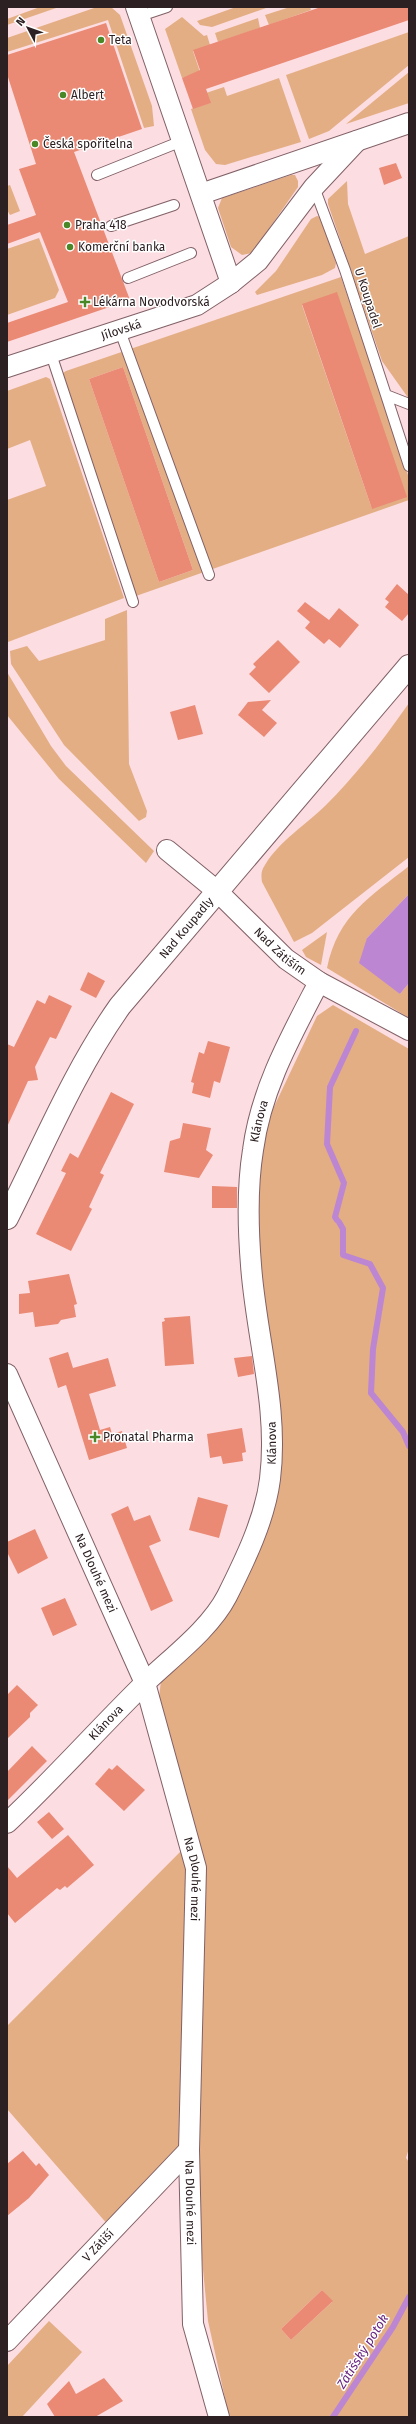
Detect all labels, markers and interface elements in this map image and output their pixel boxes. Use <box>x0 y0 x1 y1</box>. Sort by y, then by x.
north arrow <box>8 8 48 48</box>
text: N <box>14 15 28 29</box>
place label: Teta <box>109 33 132 47</box>
marker: Teta <box>96 35 106 45</box>
place label: Albert <box>71 88 105 102</box>
marker: Albert <box>58 90 68 100</box>
place label: Česká spořitelna <box>43 136 133 151</box>
marker: Česká spořitelna <box>30 139 40 149</box>
place label: Praha 418 <box>75 218 127 232</box>
marker: Praha 418 <box>62 220 72 230</box>
place label: Komerční banka <box>78 240 165 254</box>
marker: Komerční banka <box>65 242 75 252</box>
street label: U Koupadel <box>352 266 385 330</box>
place label: Lékárna Novodvorská <box>93 295 210 309</box>
marker: Lékárna Novodvorská <box>80 297 90 307</box>
street label: Jílovská <box>99 317 143 343</box>
street label: Nad Koupadly <box>156 894 216 961</box>
street label: Nad Zátiším <box>251 925 309 978</box>
street label: Klánova <box>247 1098 271 1144</box>
street label: Klánova <box>264 1421 279 1465</box>
place label: Pronatal Pharma <box>103 1430 194 1444</box>
marker: Pronatal Pharma <box>90 1432 100 1442</box>
street label: Na Dlouhé mezi <box>72 1531 120 1615</box>
street label: Klánova <box>86 1702 126 1743</box>
street label: Na Dlouhé mezi <box>181 1835 203 1921</box>
street label: Na Dlouhé mezi <box>182 2160 198 2245</box>
street label: V Zátiší <box>79 2226 117 2264</box>
water label: Zátišský potok <box>333 2311 391 2392</box>

